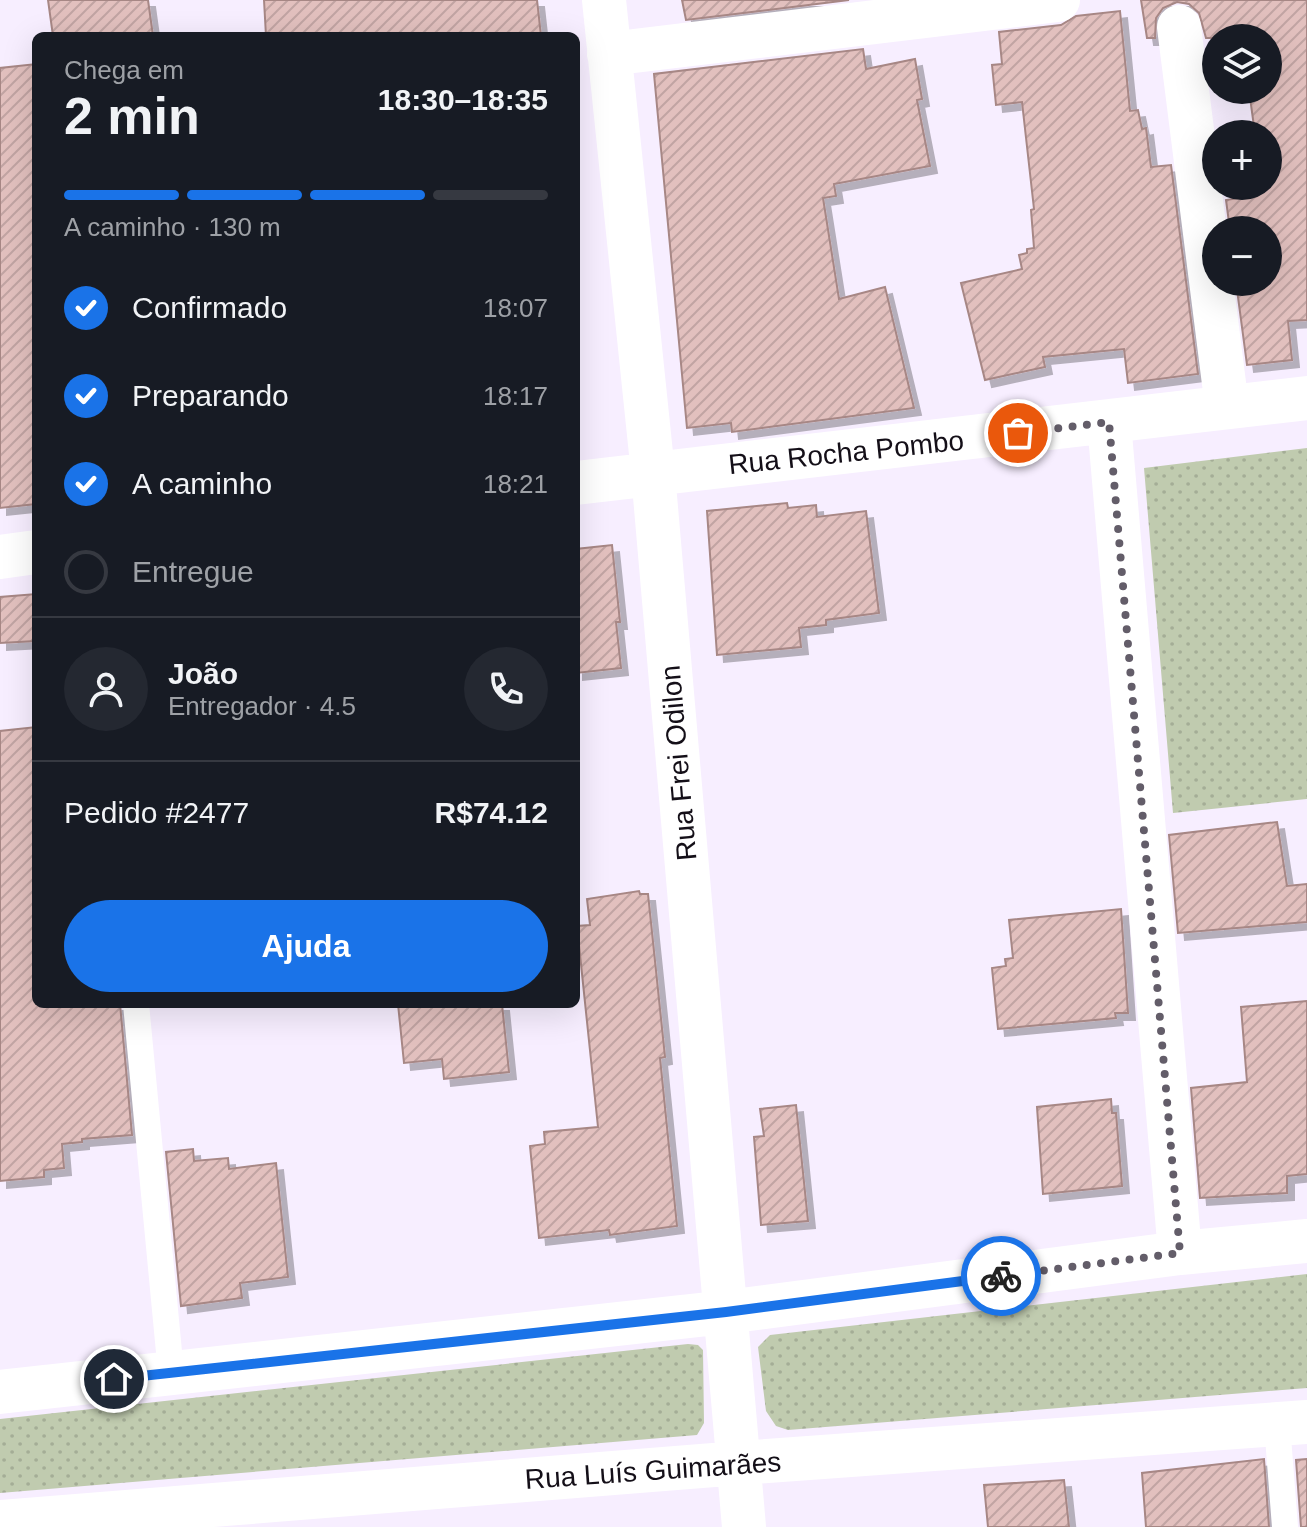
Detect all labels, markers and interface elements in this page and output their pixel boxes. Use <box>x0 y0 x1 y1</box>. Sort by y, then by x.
map controls <box>1202 24 1282 296</box>
button: layers <box>1202 24 1282 104</box>
text: Chega em <box>64 55 184 85</box>
text: 18:30–18:35 <box>378 83 548 116</box>
text: 2 min <box>64 87 200 145</box>
button: + <box>1202 120 1282 200</box>
text: A caminho · 130 m <box>64 212 281 242</box>
button: − <box>1202 216 1282 296</box>
icon: check <box>64 286 108 330</box>
text: Confirmado <box>132 291 287 324</box>
text: 18:07 <box>483 293 548 323</box>
icon: check <box>64 374 108 418</box>
text: Preparando <box>132 379 289 412</box>
text: 18:17 <box>483 381 548 411</box>
pin <box>984 399 1052 467</box>
icon: bag <box>996 411 1040 455</box>
street label: Rua Rocha Pombo <box>727 425 965 480</box>
icon: check <box>64 462 108 506</box>
text: A caminho <box>132 467 272 500</box>
text: 18:21 <box>483 469 548 499</box>
text: Entregue <box>132 555 254 588</box>
button: person <box>64 647 148 731</box>
button: phone <box>464 647 548 731</box>
text: João <box>168 657 238 690</box>
street label: Rua Frei Odilon <box>655 664 702 862</box>
text: Entregador · 4.5 <box>168 691 356 721</box>
text: Pedido #2477 <box>64 796 249 829</box>
text: R$74.12 <box>435 796 548 829</box>
button: Ajuda <box>64 900 548 992</box>
courier <box>961 1236 1041 1316</box>
icon: bike <box>979 1254 1023 1298</box>
pin <box>80 1345 148 1413</box>
icon: home <box>92 1357 136 1401</box>
street label: Rua Luís Guimarães <box>524 1446 782 1495</box>

